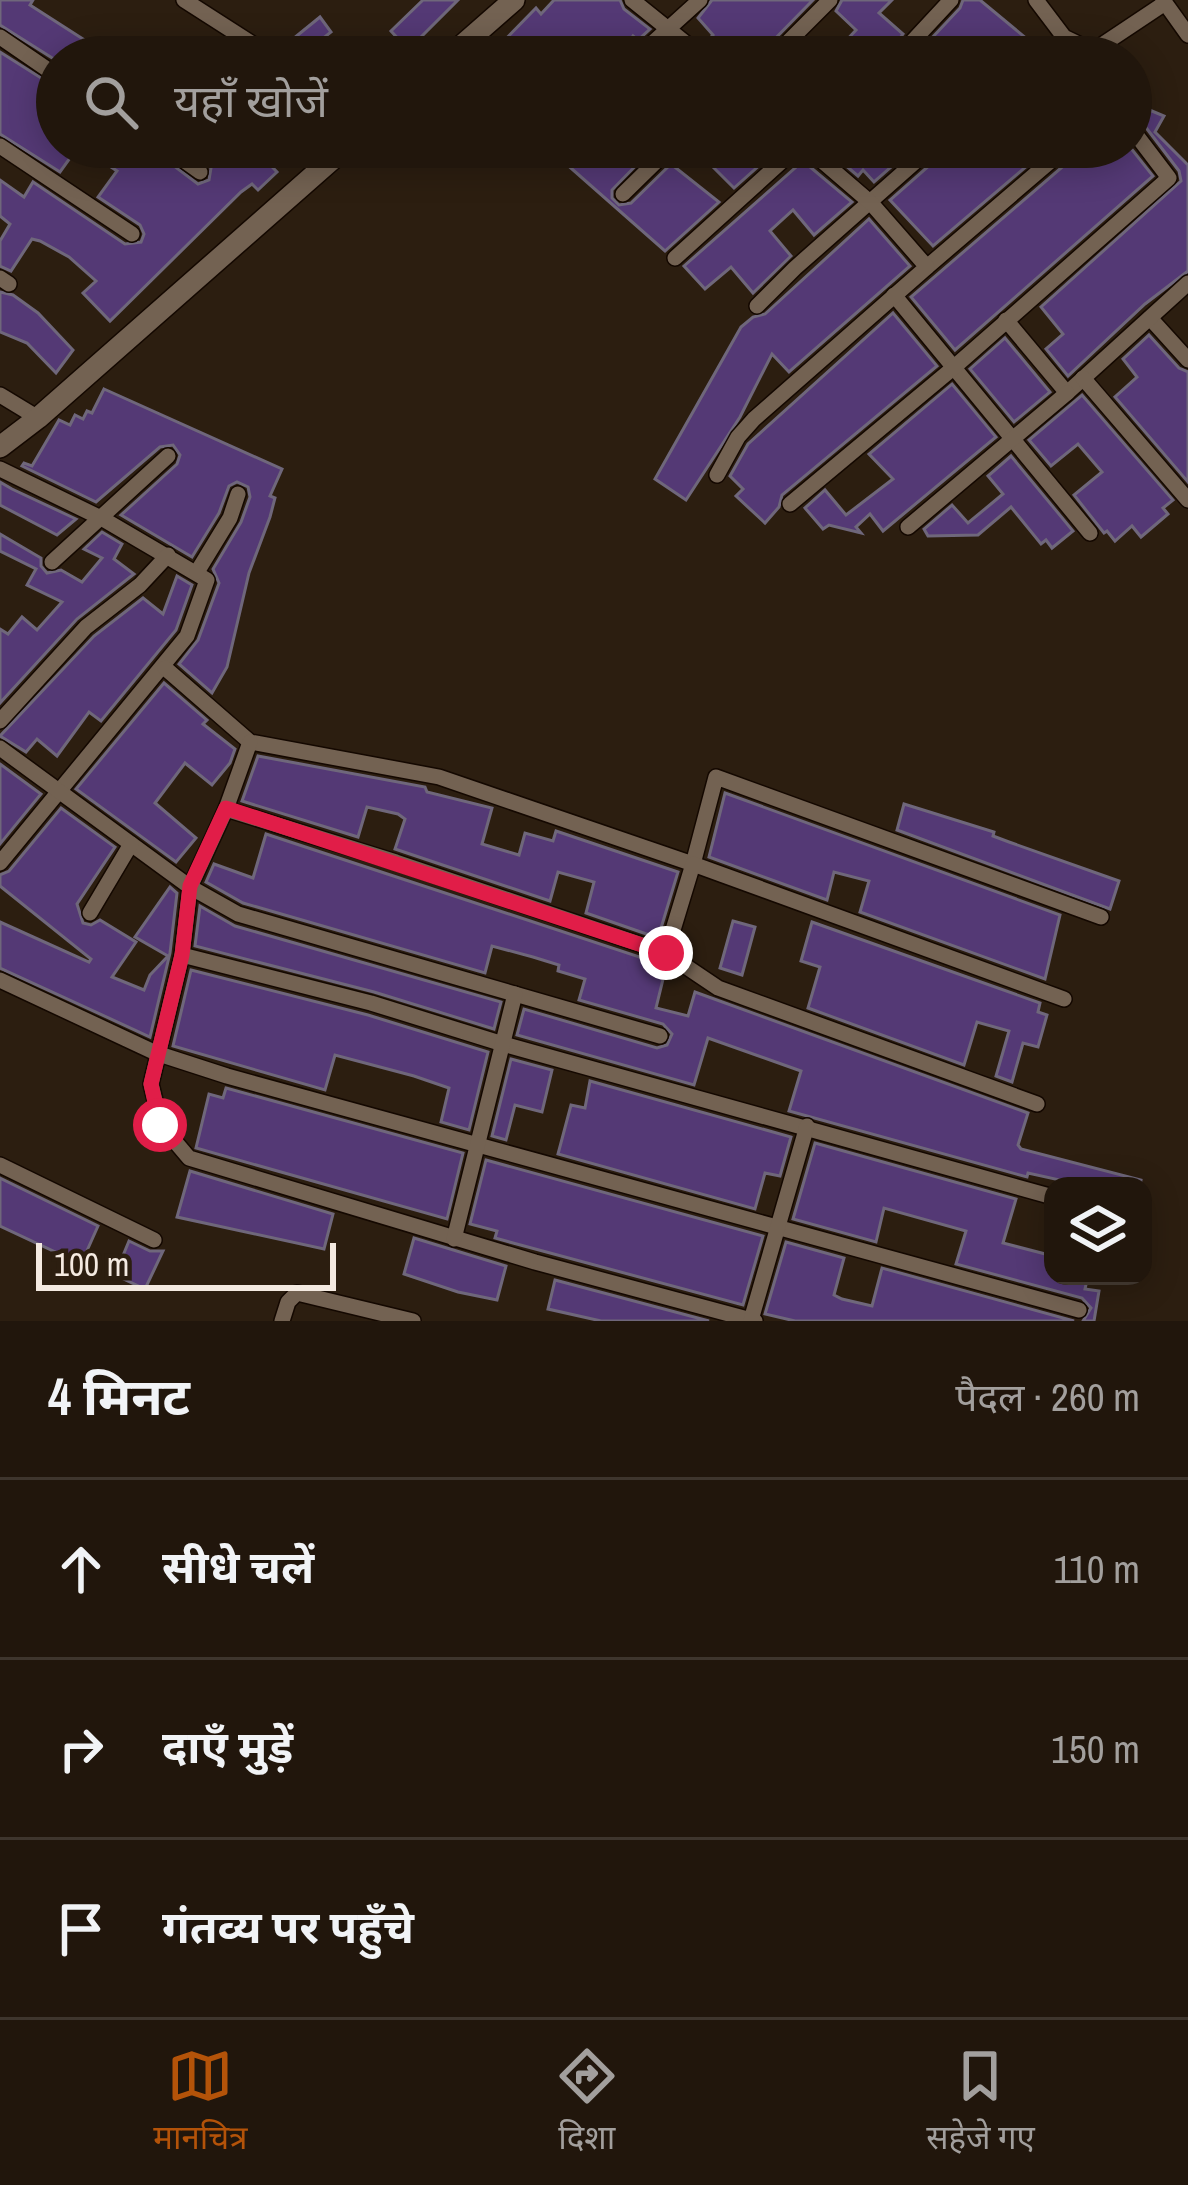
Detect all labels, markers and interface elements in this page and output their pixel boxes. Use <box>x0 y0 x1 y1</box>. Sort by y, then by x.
search box <box>36 36 1152 168</box>
icon: search <box>78 69 144 135</box>
text: यहाँ खोजें <box>174 70 328 131</box>
route end <box>639 926 693 980</box>
route start <box>133 1098 187 1152</box>
map controls <box>1044 1177 1152 1285</box>
button: layers <box>1044 1177 1152 1285</box>
scale bar <box>36 1237 336 1290</box>
text: 100 m <box>54 1242 129 1286</box>
text: 4 मिनट <box>48 1362 190 1431</box>
text: पैदल · 260 m <box>955 1371 1140 1423</box>
icon: ahead <box>48 1536 114 1602</box>
text: सीधे चलें <box>162 1536 314 1597</box>
text: 110 m <box>1053 1543 1140 1595</box>
icon: right <box>48 1716 114 1782</box>
text: दाएँ मुड़ें <box>162 1716 293 1777</box>
text: 150 m <box>1051 1723 1140 1775</box>
icon: arrive <box>48 1896 114 1962</box>
text: गंतव्य पर पहुँचे <box>162 1896 414 1957</box>
tab: मानचित्र <box>153 2043 247 2162</box>
tab: दिशा <box>554 2043 620 2162</box>
tab: सहेजे गए <box>926 2043 1035 2162</box>

